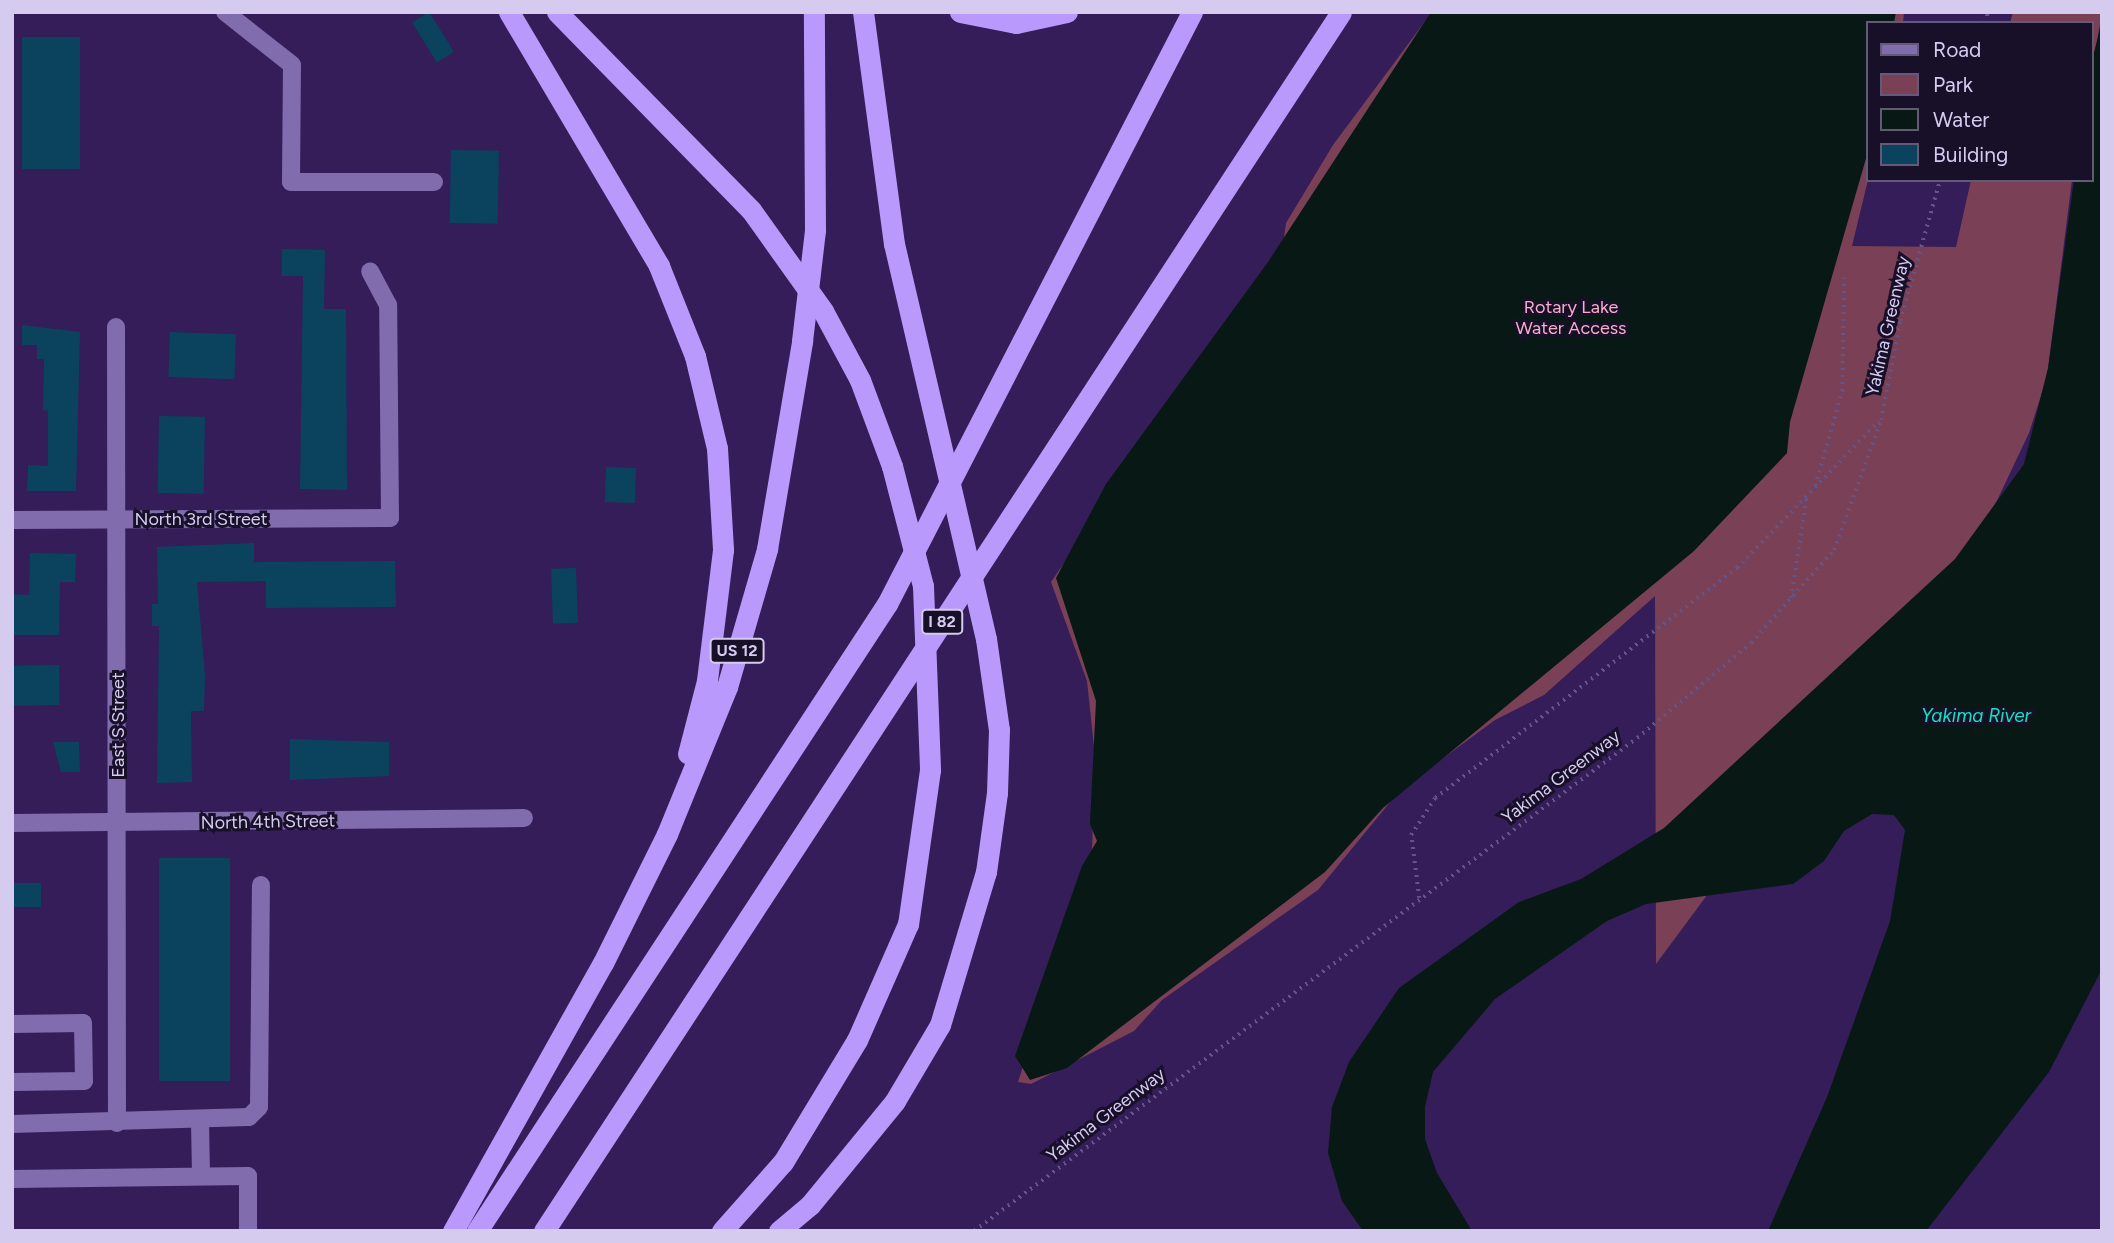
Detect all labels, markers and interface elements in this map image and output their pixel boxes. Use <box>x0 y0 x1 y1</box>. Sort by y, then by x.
legend <box>1866 21 2093 182</box>
text: Road <box>1933 37 1981 62</box>
text: Park <box>1933 72 1973 97</box>
text: Water <box>1933 107 1989 132</box>
text: Building <box>1933 142 2008 167</box>
street label: Yakima Greenway <box>1861 254 1915 398</box>
park label: Rotary Lake Water Access <box>1516 297 1626 340</box>
street label: North 3rd Street <box>134 508 268 530</box>
road number: I 82 <box>921 610 963 635</box>
road number: US 12 <box>709 638 765 664</box>
street label: East S Street <box>107 672 129 778</box>
water label: Yakima River <box>1921 705 2031 727</box>
street label: Yakima Greenway <box>1498 725 1624 829</box>
street label: North 4th Street <box>201 810 335 834</box>
street label: Yakima Greenway <box>1043 1063 1169 1167</box>

